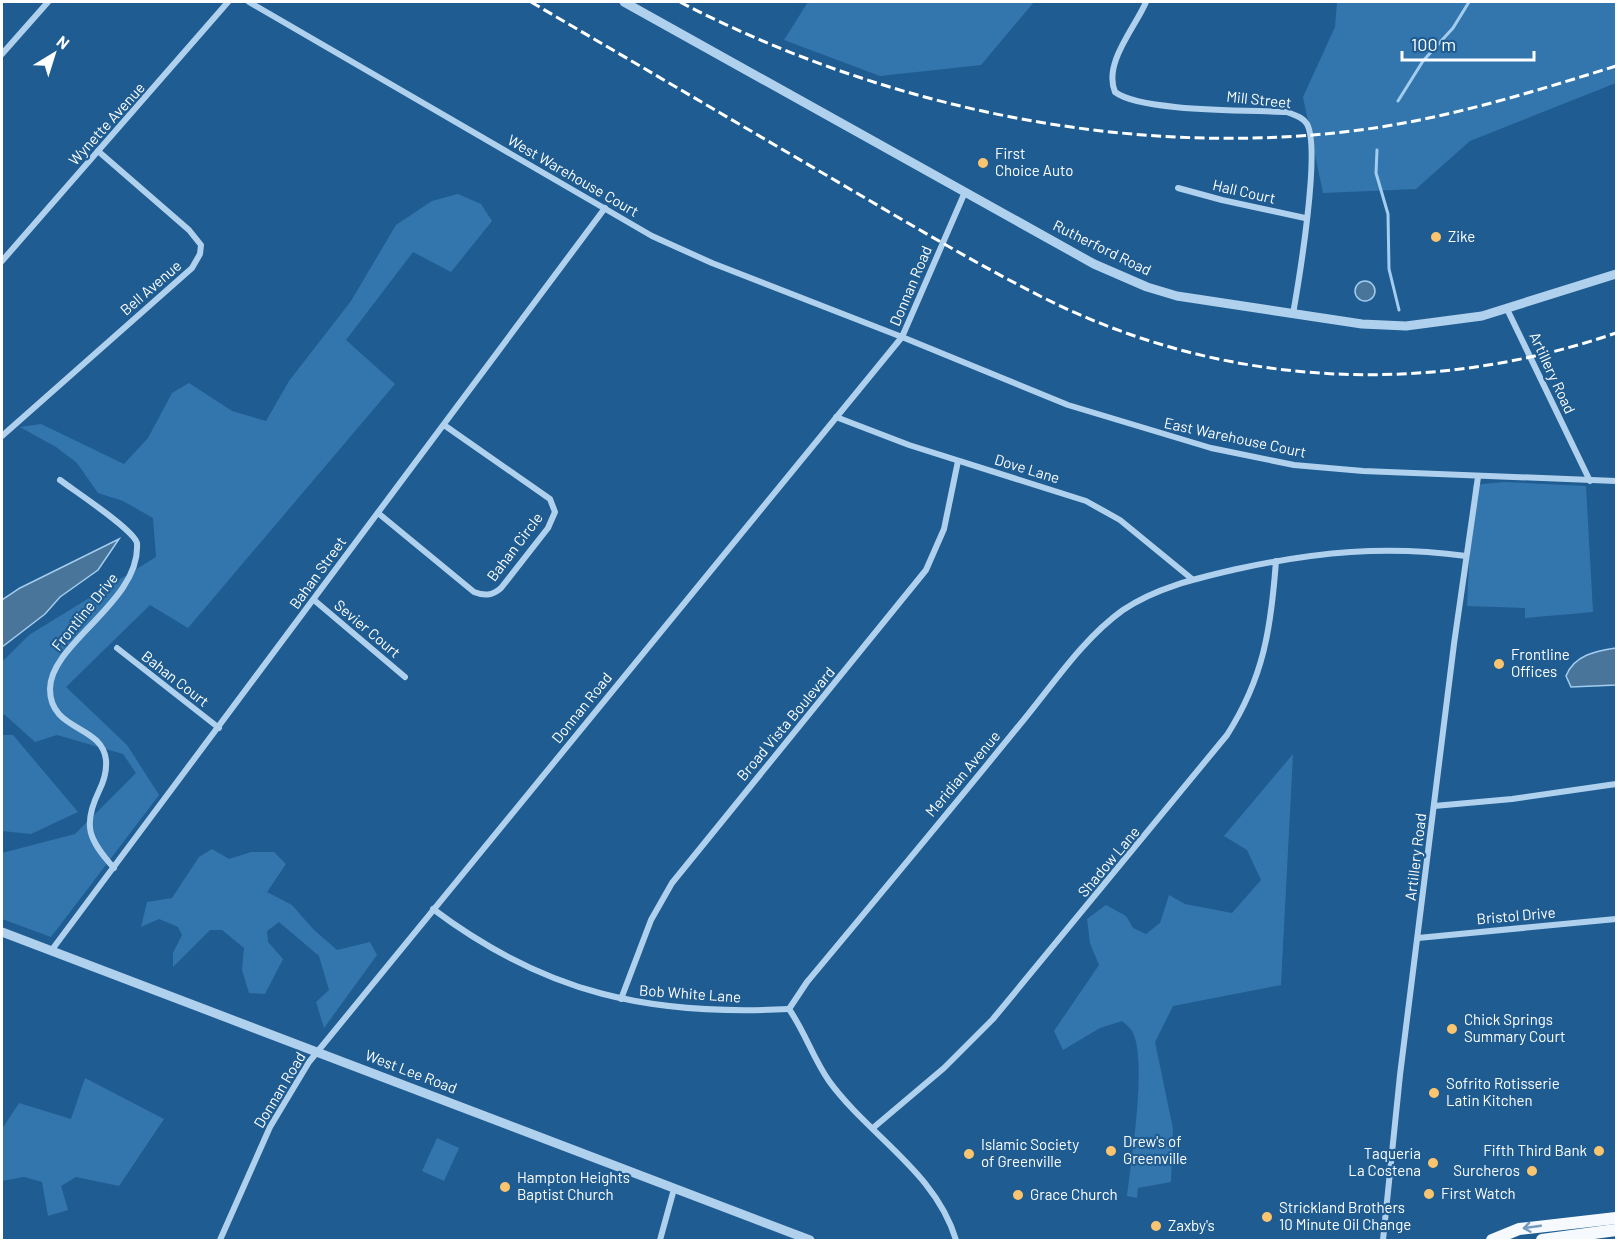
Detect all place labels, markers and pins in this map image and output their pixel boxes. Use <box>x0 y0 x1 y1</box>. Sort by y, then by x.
place label: First Choice Auto <box>995 144 1073 179</box>
marker: First Choice Auto <box>976 156 990 170</box>
place label: Zike <box>1448 227 1475 245</box>
marker: Zike <box>1429 230 1443 244</box>
place label: Frontline Offices <box>1511 645 1570 680</box>
marker: Frontline Offices <box>1492 657 1506 671</box>
place label: Chick Springs Summary Court <box>1464 1010 1566 1045</box>
marker: Chick Springs Summary Court <box>1445 1022 1459 1036</box>
place label: Sofrito Rotisserie Latin Kitchen <box>1446 1074 1560 1109</box>
marker: Sofrito Rotisserie Latin Kitchen <box>1427 1086 1441 1100</box>
place label: Drew's of Greenville <box>1123 1132 1187 1167</box>
place label: Islamic Society of Greenville <box>981 1135 1079 1170</box>
place label: Fifth Third Bank <box>1483 1141 1587 1159</box>
marker: Drew's of Greenville <box>1104 1144 1118 1158</box>
place label: Taqueria La Costena <box>1348 1144 1421 1179</box>
marker: Fifth Third Bank <box>1592 1144 1606 1158</box>
marker: Islamic Society of Greenville <box>962 1147 976 1161</box>
marker: Taqueria La Costena <box>1426 1156 1440 1170</box>
place label: Surcheros <box>1453 1161 1520 1179</box>
marker: Surcheros <box>1525 1164 1539 1178</box>
place label: Hampton Heights Baptist Church <box>517 1168 630 1203</box>
marker: Hampton Heights Baptist Church <box>498 1180 512 1194</box>
place label: First Watch <box>1441 1184 1516 1202</box>
place label: Grace Church <box>1030 1185 1118 1203</box>
marker: First Watch <box>1422 1187 1436 1201</box>
marker: Grace Church <box>1011 1188 1025 1202</box>
place label: Strickland Brothers 10 Minute Oil Change <box>1279 1198 1411 1233</box>
marker: Strickland Brothers 10 Minute Oil Change <box>1260 1210 1274 1224</box>
place label: Zaxby's <box>1168 1216 1215 1234</box>
marker: Zaxby's <box>1149 1219 1163 1233</box>

